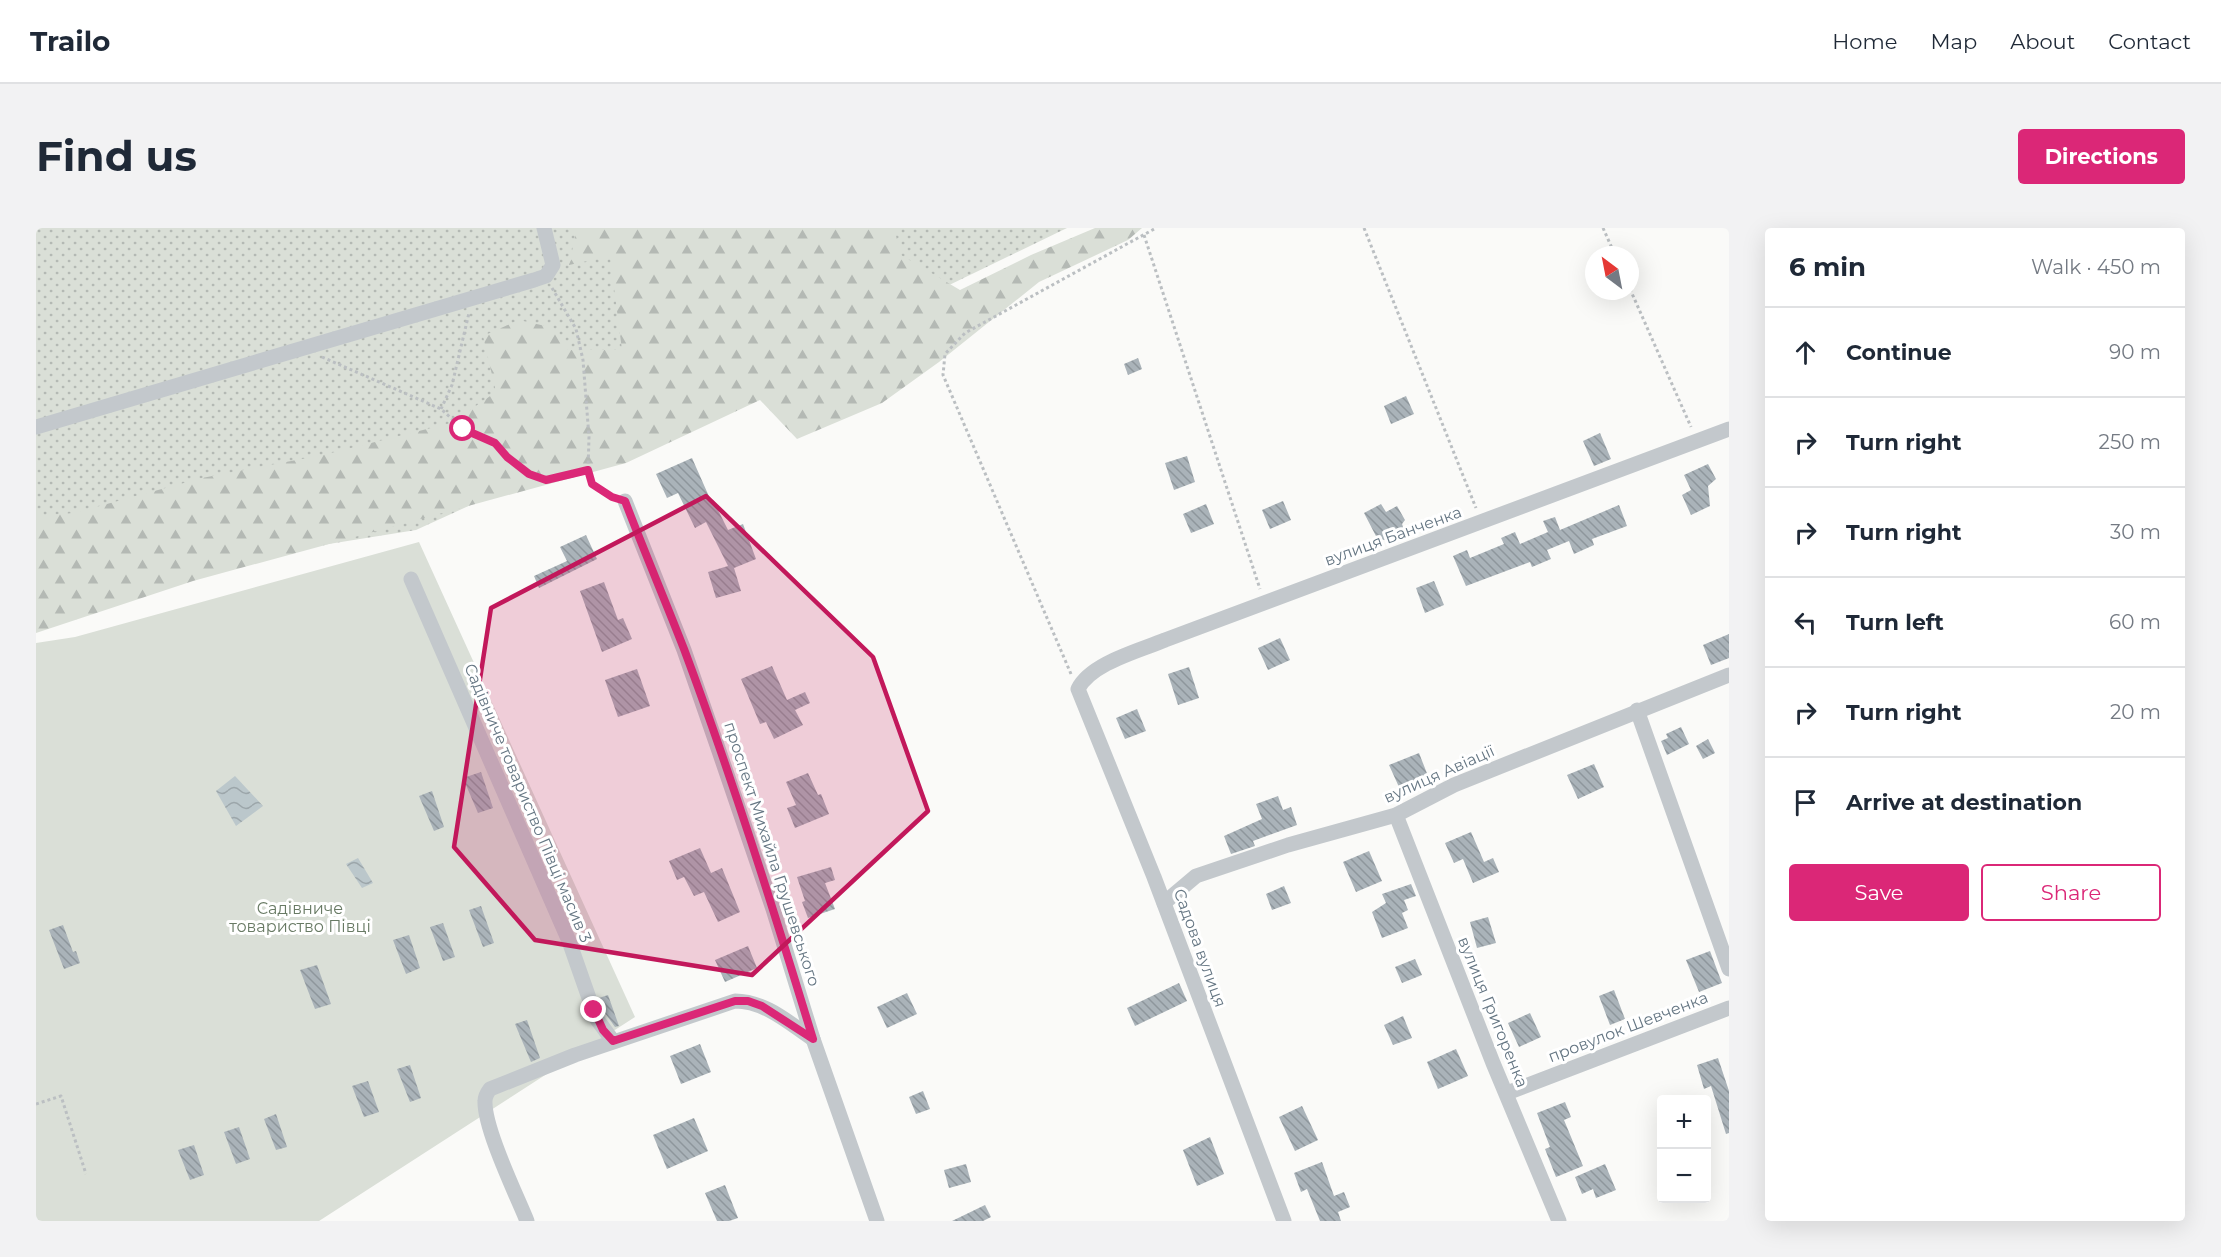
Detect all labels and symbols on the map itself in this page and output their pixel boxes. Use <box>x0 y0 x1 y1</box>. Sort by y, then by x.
north arrow <box>1585 246 1639 300</box>
route start <box>449 415 475 441</box>
street label: вулиця Банченка <box>1322 502 1464 570</box>
street label: Садівниче товариство Півці масив 3 <box>460 661 596 945</box>
street label: проспект Михайла Грушевського <box>720 719 824 989</box>
street label: вулиця Авіації <box>1381 741 1497 807</box>
street label: Садова вулиця <box>1170 886 1230 1010</box>
park label: Садівниче товариство Півці <box>229 899 371 936</box>
street label: вулиця Григоренка <box>1454 934 1532 1090</box>
street label: провулок Шевченка <box>1545 988 1711 1066</box>
route end <box>580 996 606 1022</box>

